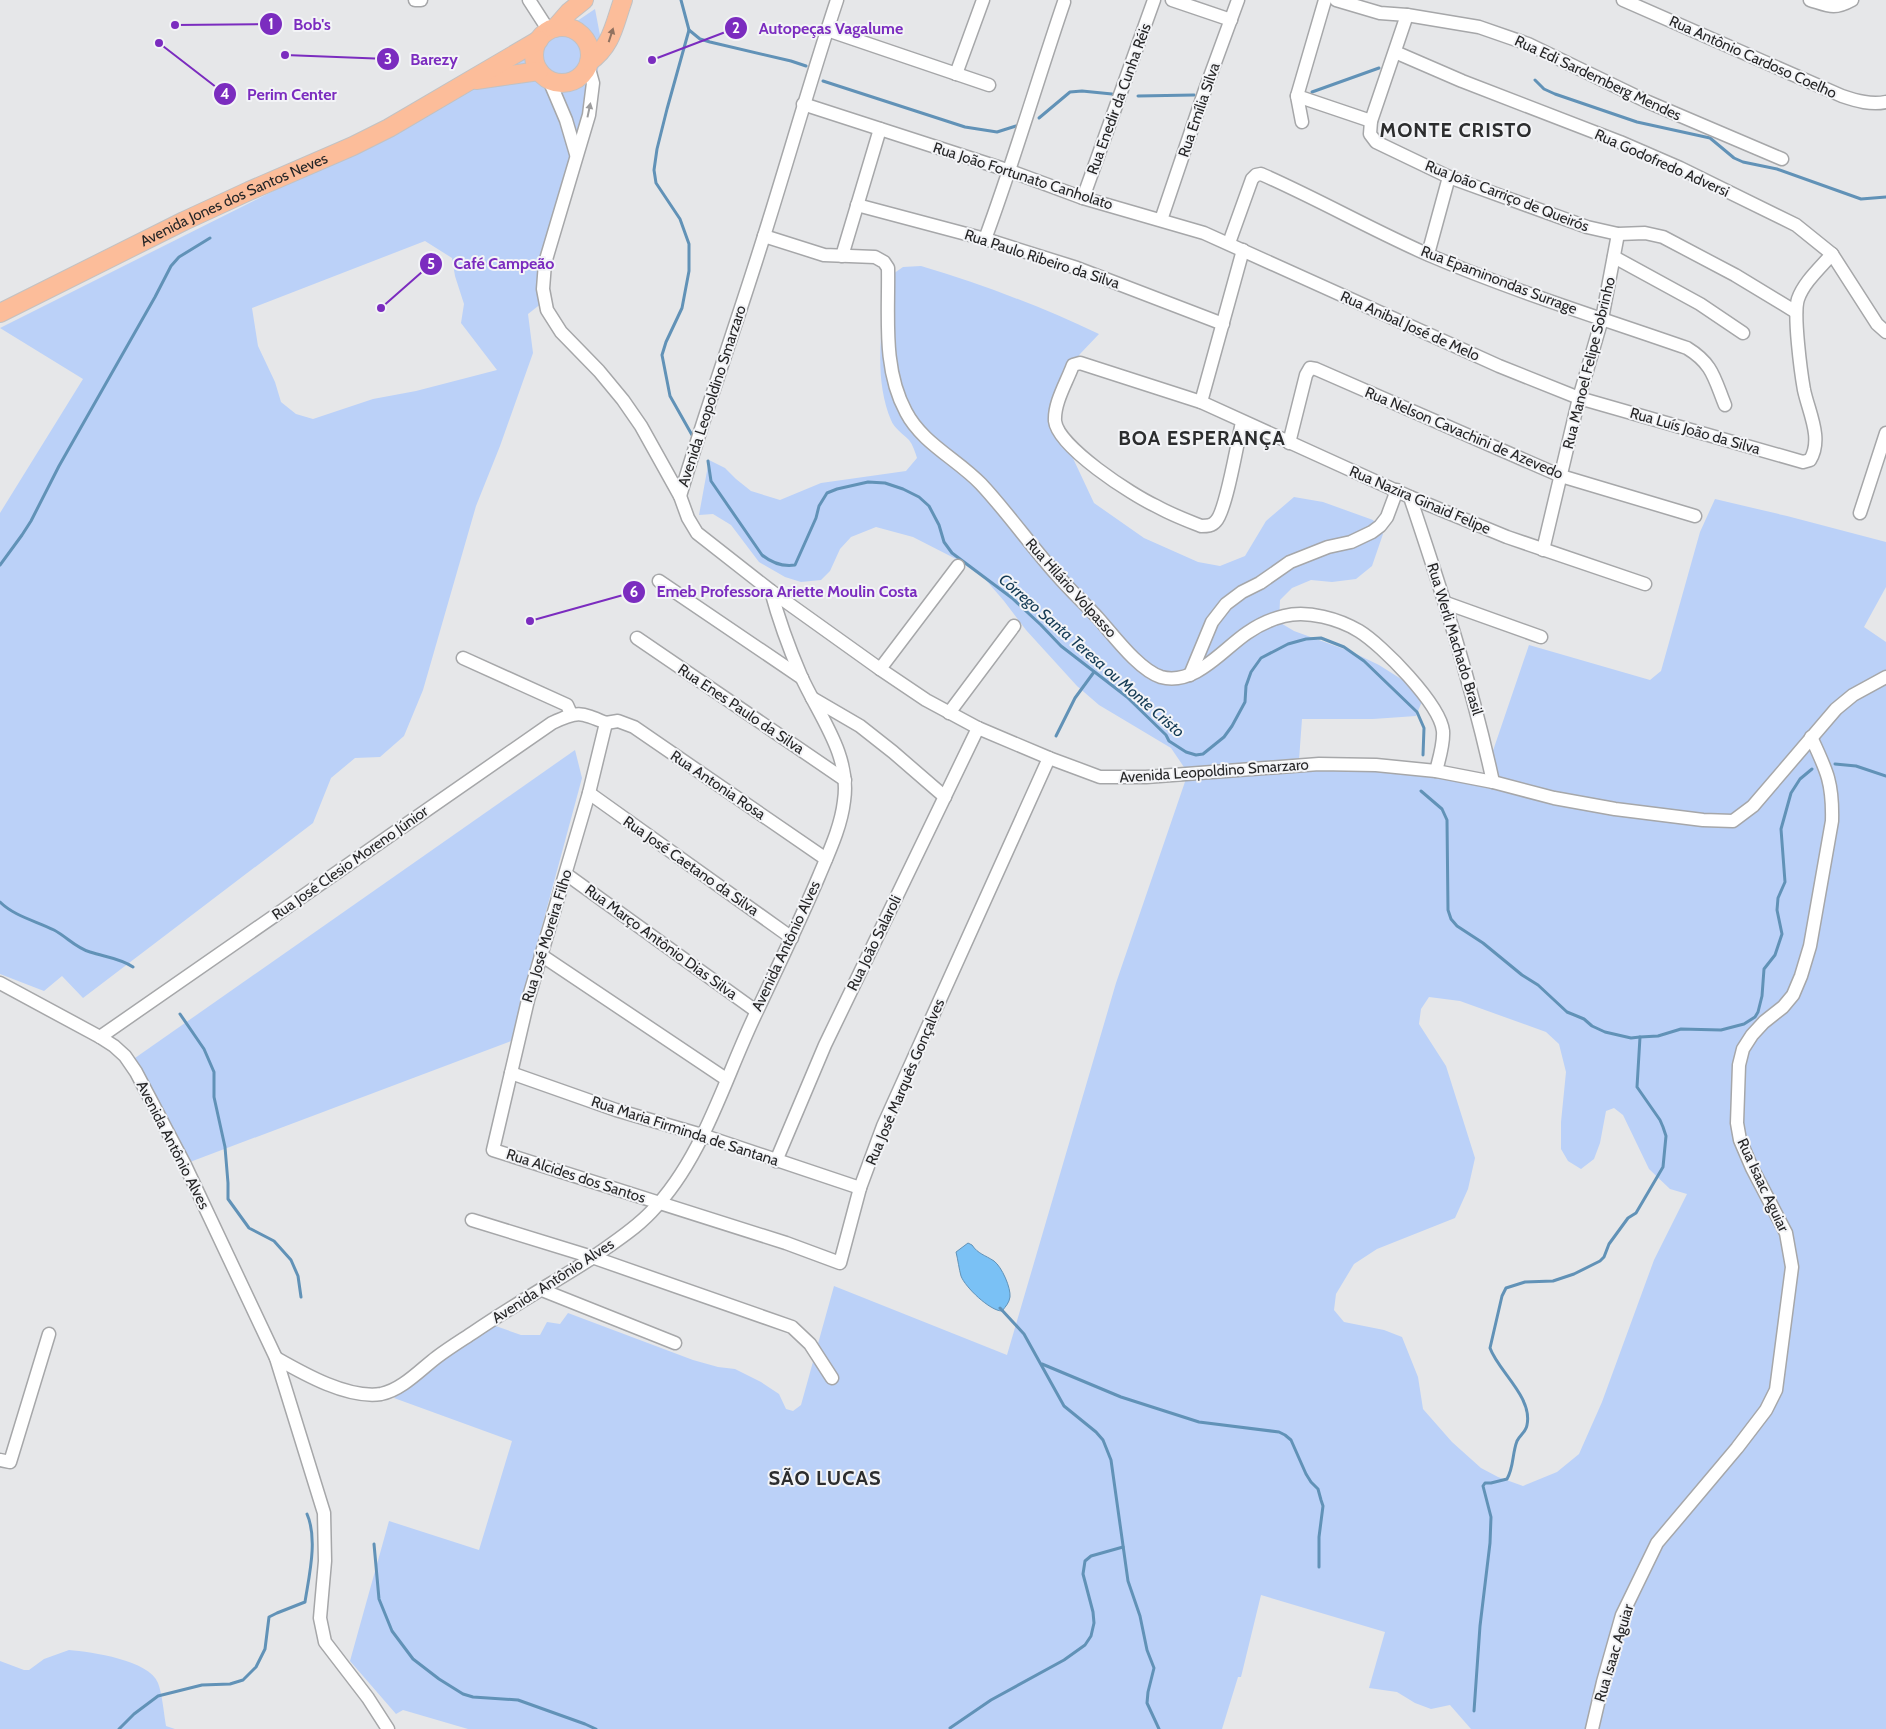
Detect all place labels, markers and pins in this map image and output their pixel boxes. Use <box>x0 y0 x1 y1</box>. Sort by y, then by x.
callout: Bob's <box>258 9 341 40</box>
callout: Autopeças Vagalume <box>724 13 913 44</box>
callout: Barezy <box>375 44 468 75</box>
callout: Perim Center <box>212 79 347 110</box>
callout: Café Campeão <box>419 248 565 279</box>
callout: Emeb Professora Ariette Moulin Costa <box>622 576 928 607</box>

